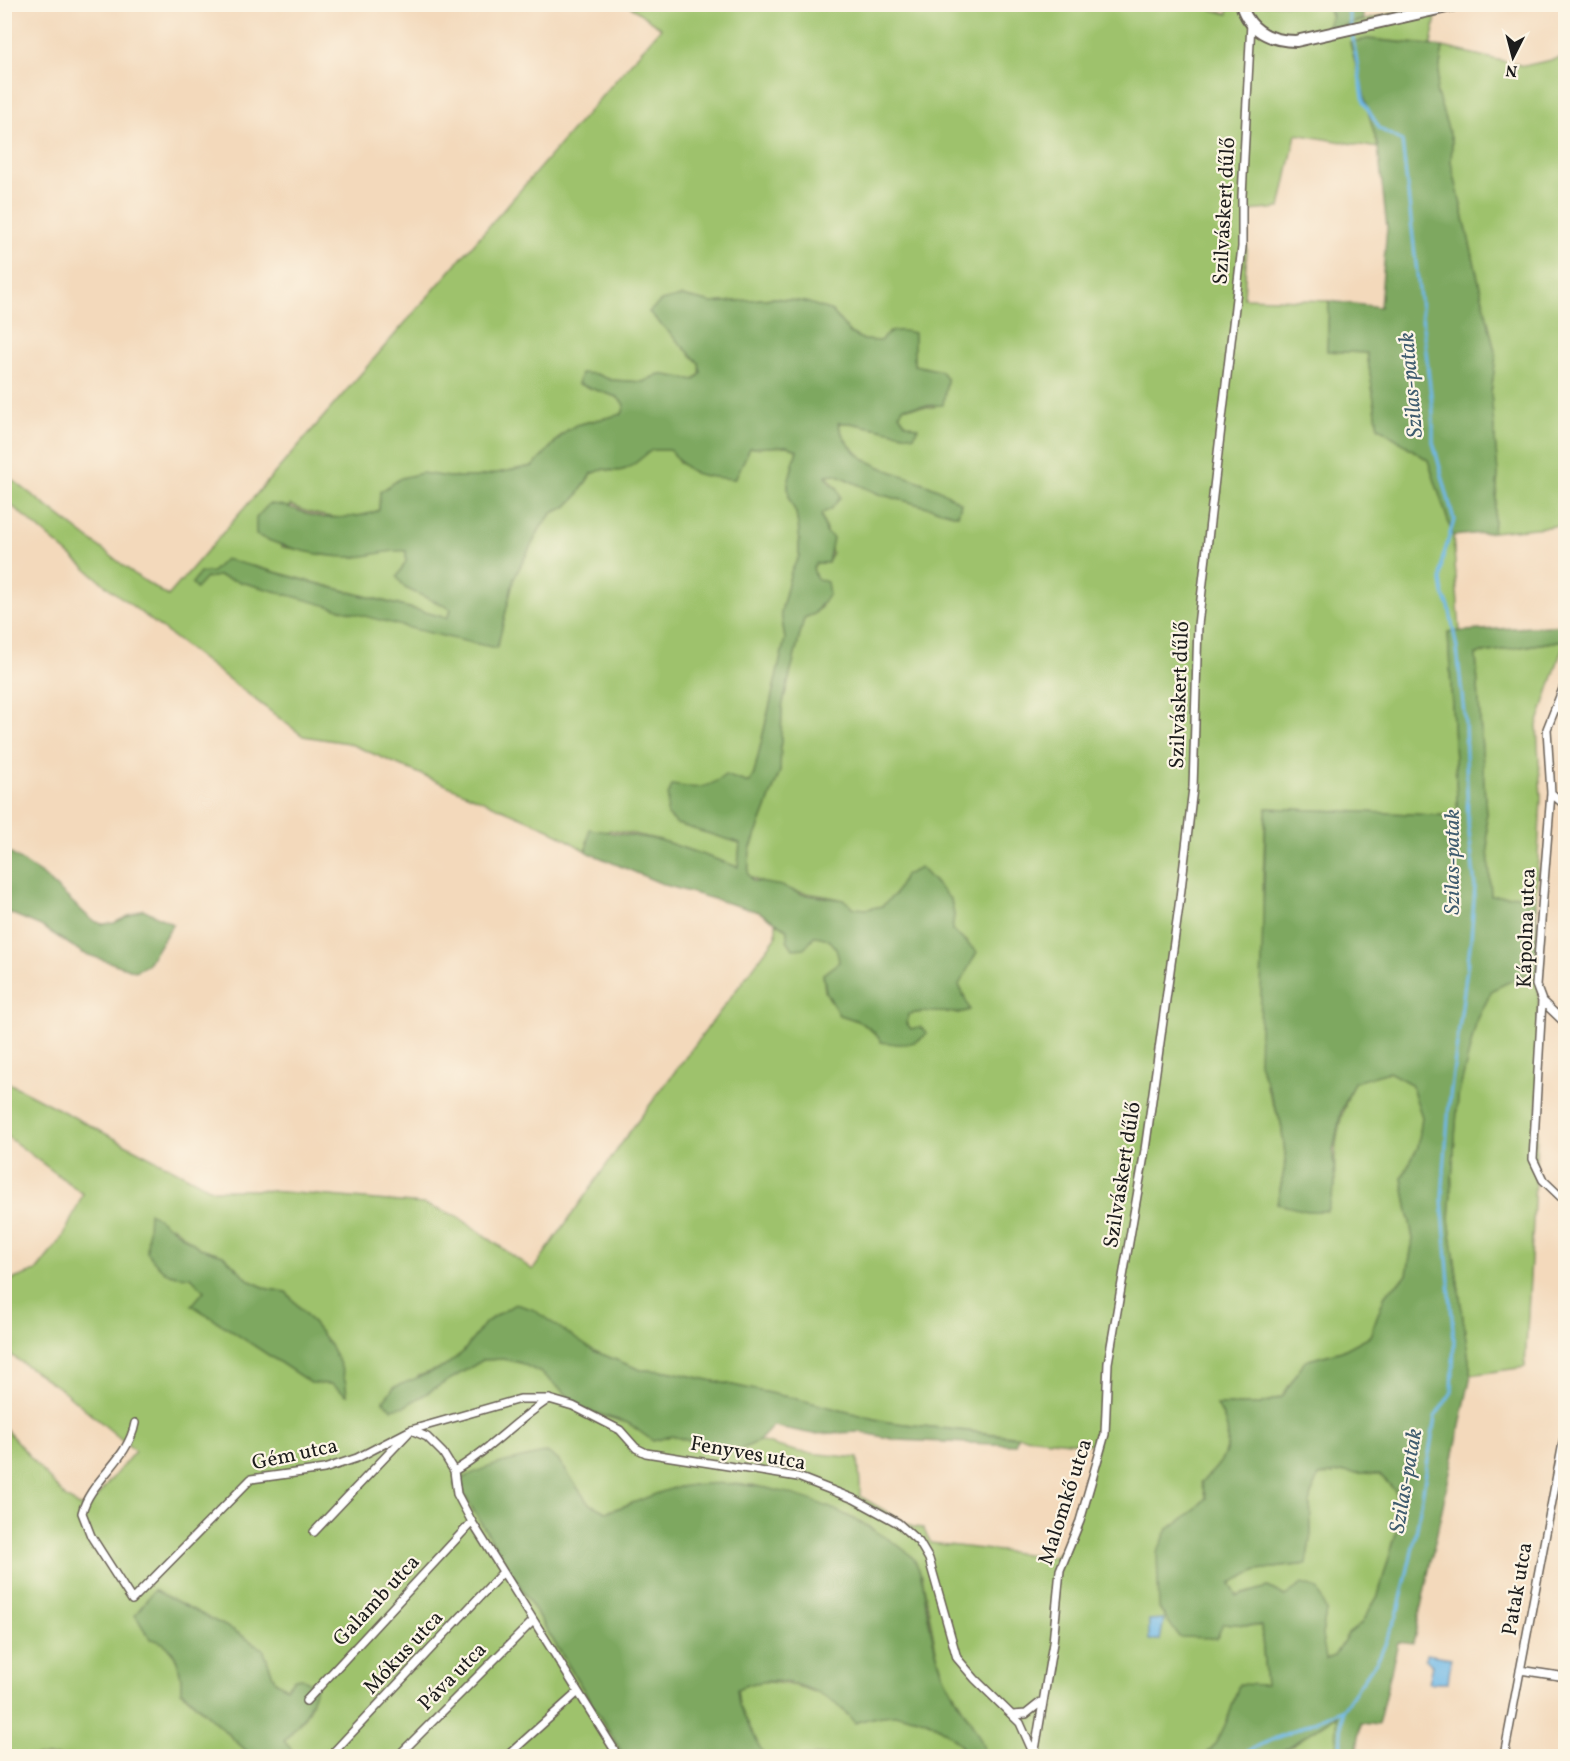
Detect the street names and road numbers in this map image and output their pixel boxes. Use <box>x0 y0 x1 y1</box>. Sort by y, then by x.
street label: Szilváskert dűlő <box>1207 136 1243 286</box>
street label: Szilváskert dűlő <box>1163 621 1197 769</box>
street label: Kápolna utca <box>1510 868 1544 988</box>
street label: Szilváskert dűlő <box>1097 1100 1149 1250</box>
street label: Fenyves utca <box>688 1430 808 1478</box>
street label: Gém utca <box>249 1432 341 1478</box>
street label: Malomkő utca <box>1032 1435 1100 1569</box>
street label: Patak utca <box>1496 1540 1540 1638</box>
street label: Galamb utca <box>327 1549 427 1653</box>
street label: Mókus utca <box>357 1605 451 1701</box>
street label: Páva utca <box>412 1636 494 1718</box>

